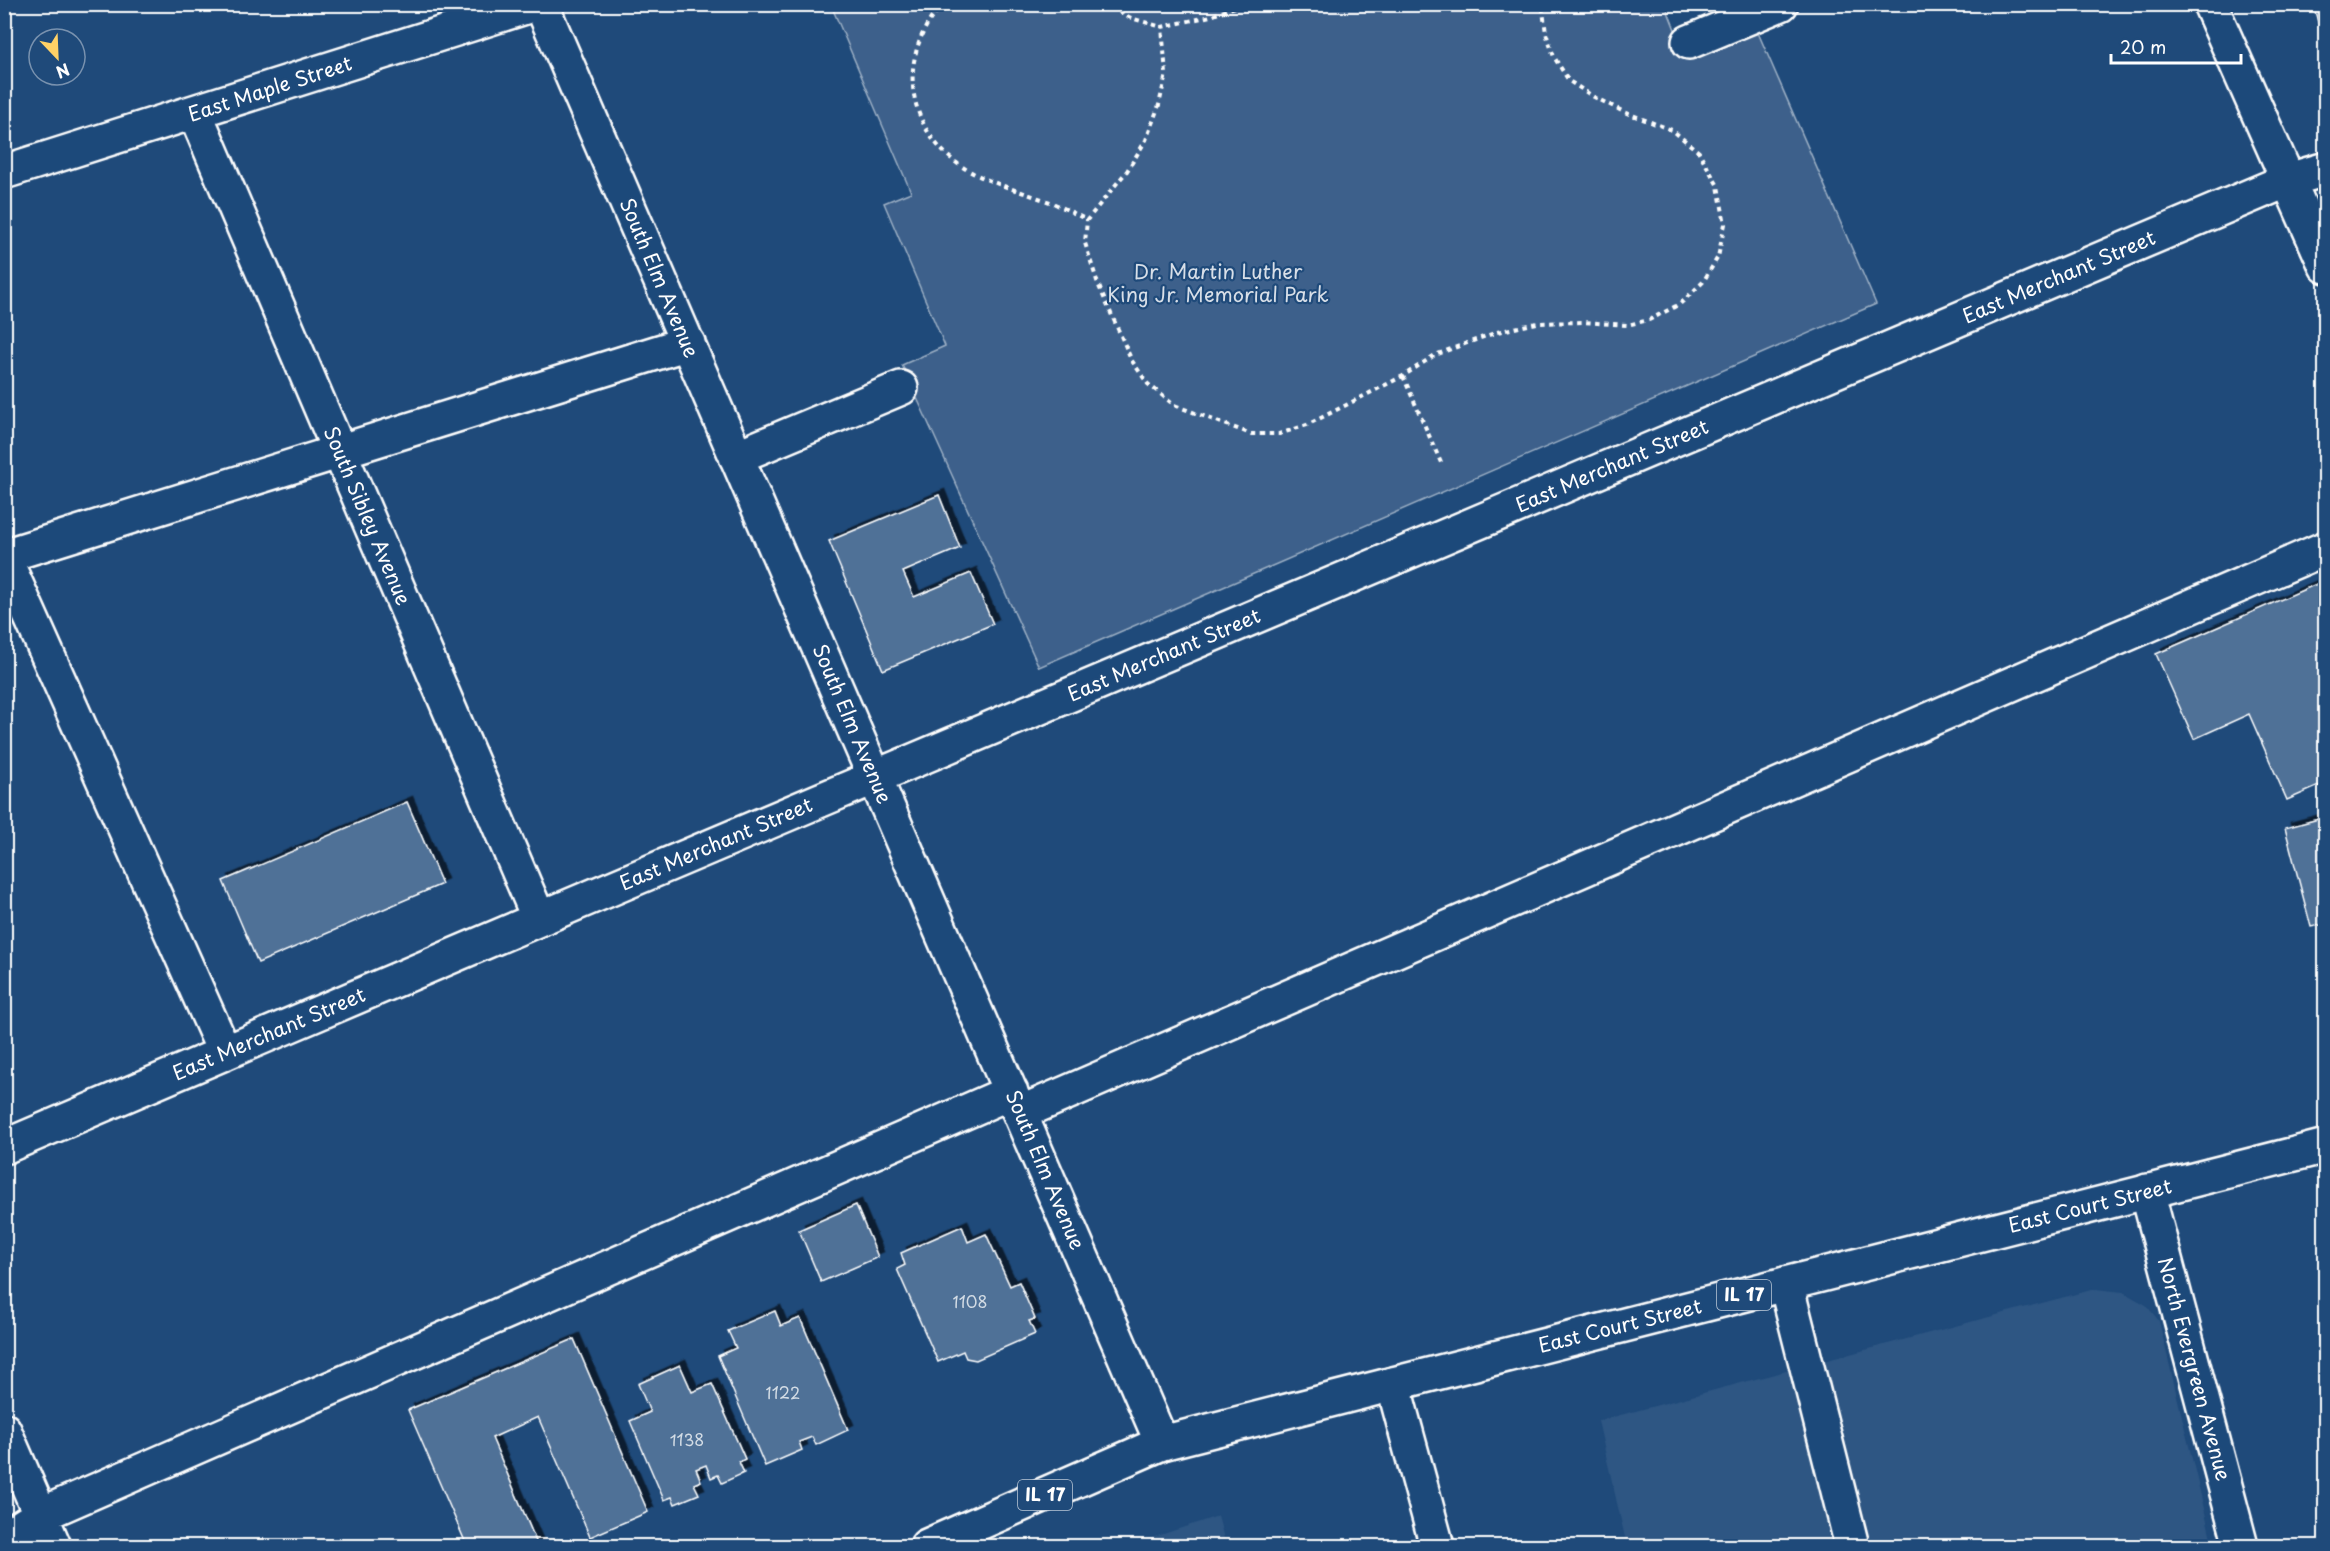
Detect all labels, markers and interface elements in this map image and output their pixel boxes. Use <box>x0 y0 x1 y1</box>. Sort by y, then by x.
north arrow <box>27 27 87 87</box>
scale bar <box>2111 27 2242 65</box>
text: 20 m <box>2120 33 2166 60</box>
street label: East Maple Street <box>184 47 355 129</box>
text: N <box>53 58 74 85</box>
street label: South Elm Avenue <box>613 193 707 362</box>
street label: East Merchant Street <box>1957 222 2160 330</box>
park label: Dr. Martin Luther King Jr. Memorial Park <box>1107 256 1329 309</box>
street label: East Merchant Street <box>1510 411 1713 519</box>
street label: South Sibley Avenue <box>317 422 419 610</box>
street label: East Merchant Street <box>1062 600 1265 708</box>
street label: South Elm Avenue <box>806 639 900 808</box>
street label: East Merchant Street <box>614 789 817 897</box>
street label: East Merchant Street <box>167 979 370 1087</box>
street label: South Elm Avenue <box>999 1085 1093 1254</box>
street label: East Court Street <box>2005 1170 2175 1240</box>
street label: North Evergreen Avenue <box>2151 1254 2239 1484</box>
road number: IL 17 <box>1717 1280 1771 1310</box>
house number: 1108 <box>952 1289 988 1313</box>
street label: East Court Street <box>1535 1290 1705 1360</box>
house number: 1122 <box>766 1380 800 1404</box>
house number: 1138 <box>670 1427 704 1451</box>
road number: IL 17 <box>1018 1480 1072 1510</box>

